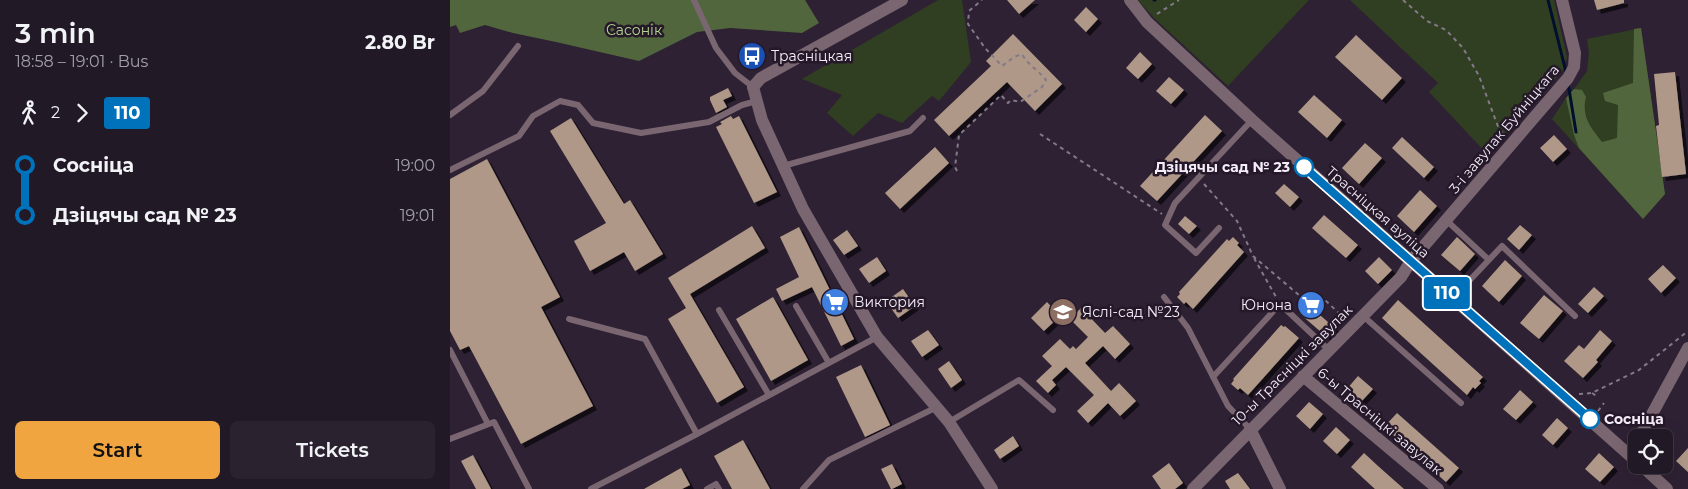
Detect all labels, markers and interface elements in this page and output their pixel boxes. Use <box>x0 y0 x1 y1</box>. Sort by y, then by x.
text: 3 min <box>15 16 96 50</box>
park label: Сасонік <box>606 21 662 39</box>
text: 2.80 Br <box>365 31 435 54</box>
bus stop icon: Трасніцкая <box>737 41 767 71</box>
place label: Трасніцкая <box>771 47 852 65</box>
text: 18:58 – 19:01 · Bus <box>15 52 148 71</box>
street label: 3-і завулак Буйніцкага <box>1445 61 1563 197</box>
icon: walk <box>15 99 43 127</box>
icon: forward <box>68 99 96 127</box>
text: 110 <box>114 102 140 124</box>
text: 2 <box>51 103 60 122</box>
text: Сосніца <box>53 154 134 177</box>
text: 19:00 <box>395 156 435 175</box>
marker: Дзіцячы сад № 23 <box>1294 157 1314 177</box>
place label: Дзіцячы сад № 23 <box>1155 158 1290 176</box>
street label: Трасніцкая вуліца <box>1323 162 1433 262</box>
text: Дзіцячы сад № 23 <box>53 204 237 227</box>
text: 19:01 <box>400 206 435 225</box>
line badge: 110 <box>1418 277 1476 309</box>
text: 110 <box>1434 282 1460 304</box>
supermarket icon: Виктория <box>820 287 850 317</box>
supermarket icon: Юнона <box>1296 290 1326 320</box>
place label: Виктория <box>854 293 925 311</box>
place label: Юнона <box>1241 296 1292 314</box>
school or university icon: Яслі-сад №23 <box>1048 297 1078 327</box>
street label: 10-ы Трасніцкі завулак <box>1228 301 1356 429</box>
place label: Яслі-сад №23 <box>1082 303 1180 321</box>
street label: 6-ы Трасніцкі завулак <box>1314 363 1446 479</box>
marker: Сосніца <box>1580 409 1600 429</box>
place label: Сосніца <box>1604 410 1664 428</box>
button: Start <box>15 421 220 479</box>
button: Tickets <box>230 421 435 479</box>
map controls <box>1628 429 1673 474</box>
button: locate <box>1628 429 1673 474</box>

